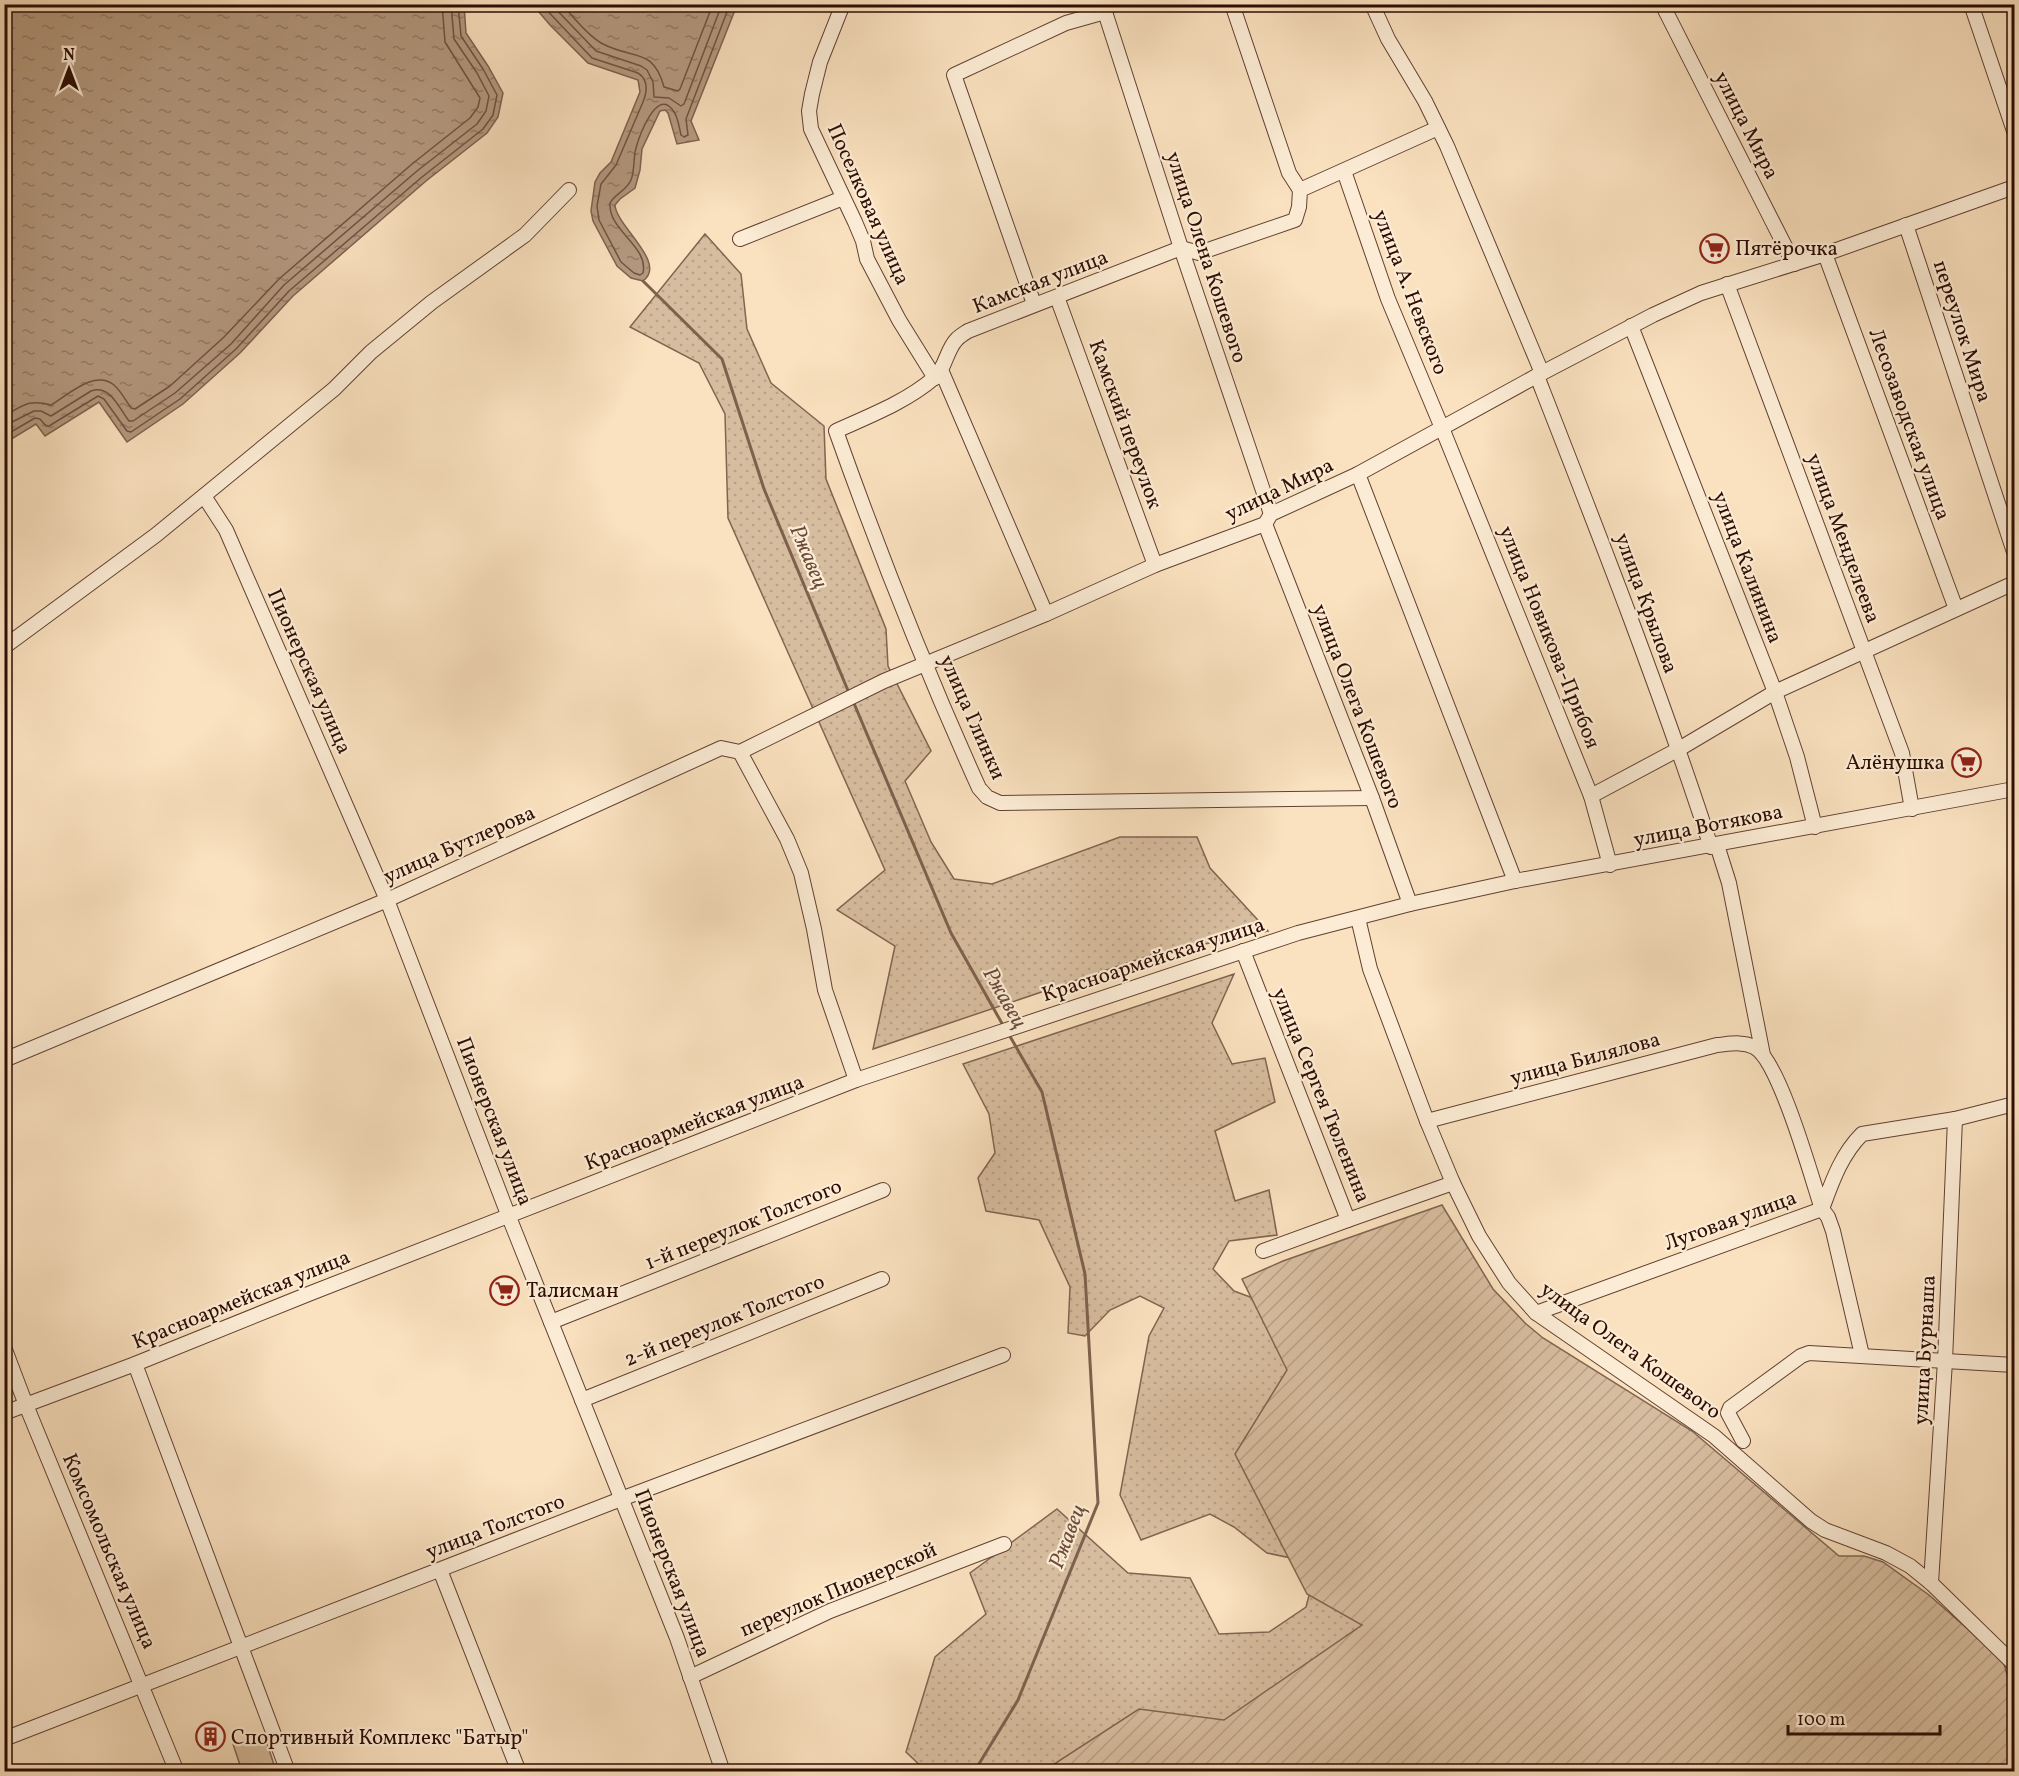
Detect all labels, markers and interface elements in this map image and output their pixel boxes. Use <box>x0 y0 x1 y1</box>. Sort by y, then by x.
north arrow <box>39 39 99 99</box>
text: N <box>63 45 75 67</box>
street label: улица Мира <box>1706 67 1785 185</box>
street label: Поселковая улица <box>819 119 916 290</box>
street label: улица Олена Кошевого <box>1158 148 1253 367</box>
street label: улица А. Невского <box>1365 206 1454 379</box>
supermarket icon: Пятёрочка <box>1698 232 1730 264</box>
place label: Пятёрочка <box>1735 235 1838 264</box>
street label: Камская улица <box>969 243 1113 322</box>
street label: переулок Мира <box>1925 257 1998 406</box>
street label: Лесозаводская улица <box>1860 325 1957 524</box>
street label: Камский переулок <box>1081 336 1169 513</box>
street label: улица Менделеева <box>1798 450 1887 628</box>
street label: улица Мира <box>1220 452 1339 529</box>
street label: улица Калинина <box>1704 487 1789 648</box>
water label: Ржавец <box>780 520 835 594</box>
street label: улица Новикова-Прибоя <box>1491 522 1607 753</box>
street label: улица Крылова <box>1607 529 1684 678</box>
street label: Пионерская улица <box>259 584 358 759</box>
street label: улица Олега Кошевого <box>1304 600 1409 813</box>
street label: улица Глинки <box>931 651 1012 785</box>
supermarket icon: Алёнушка <box>1950 746 1982 778</box>
place label: Алёнушка <box>1846 749 1945 778</box>
street label: улица Вотякова <box>1631 798 1785 855</box>
street label: улица Бутлерова <box>379 799 540 892</box>
street label: Красноармейская улица <box>1038 911 1269 1010</box>
water label: Ржавец <box>974 962 1034 1035</box>
street label: улица Сергея Тюленина <box>1264 984 1377 1207</box>
street label: улица Билялова <box>1507 1025 1664 1093</box>
street label: Пионерская улица <box>448 1033 539 1210</box>
street label: Красноармейская улица <box>581 1068 808 1179</box>
street label: 1-й переулок Толстого <box>641 1173 846 1278</box>
street label: Луговая улица <box>1660 1184 1801 1259</box>
street label: Красноармейская улица <box>128 1243 355 1357</box>
street label: 2-й переулок Толстого <box>620 1268 829 1375</box>
supermarket icon: Талисман <box>489 1274 521 1306</box>
street label: улица Бурнаша <box>1907 1274 1944 1426</box>
street label: улица Олега Кошевого <box>1534 1276 1727 1427</box>
place label: Талисман <box>526 1277 619 1306</box>
street label: Комсомольская улица <box>54 1449 163 1654</box>
street label: Пионерская улица <box>626 1485 717 1662</box>
street label: улица Толстого <box>422 1488 569 1567</box>
water label: Ржавец <box>1042 1500 1095 1573</box>
street label: переулок Пионерской <box>736 1536 942 1645</box>
scale bar <box>1788 1698 1940 1736</box>
text: 100 m <box>1797 1708 1846 1733</box>
building icon: Спортивный Комплекс "Батыр" <box>194 1721 226 1753</box>
place label: Спортивный Комплекс "Батыр" <box>231 1724 529 1753</box>

